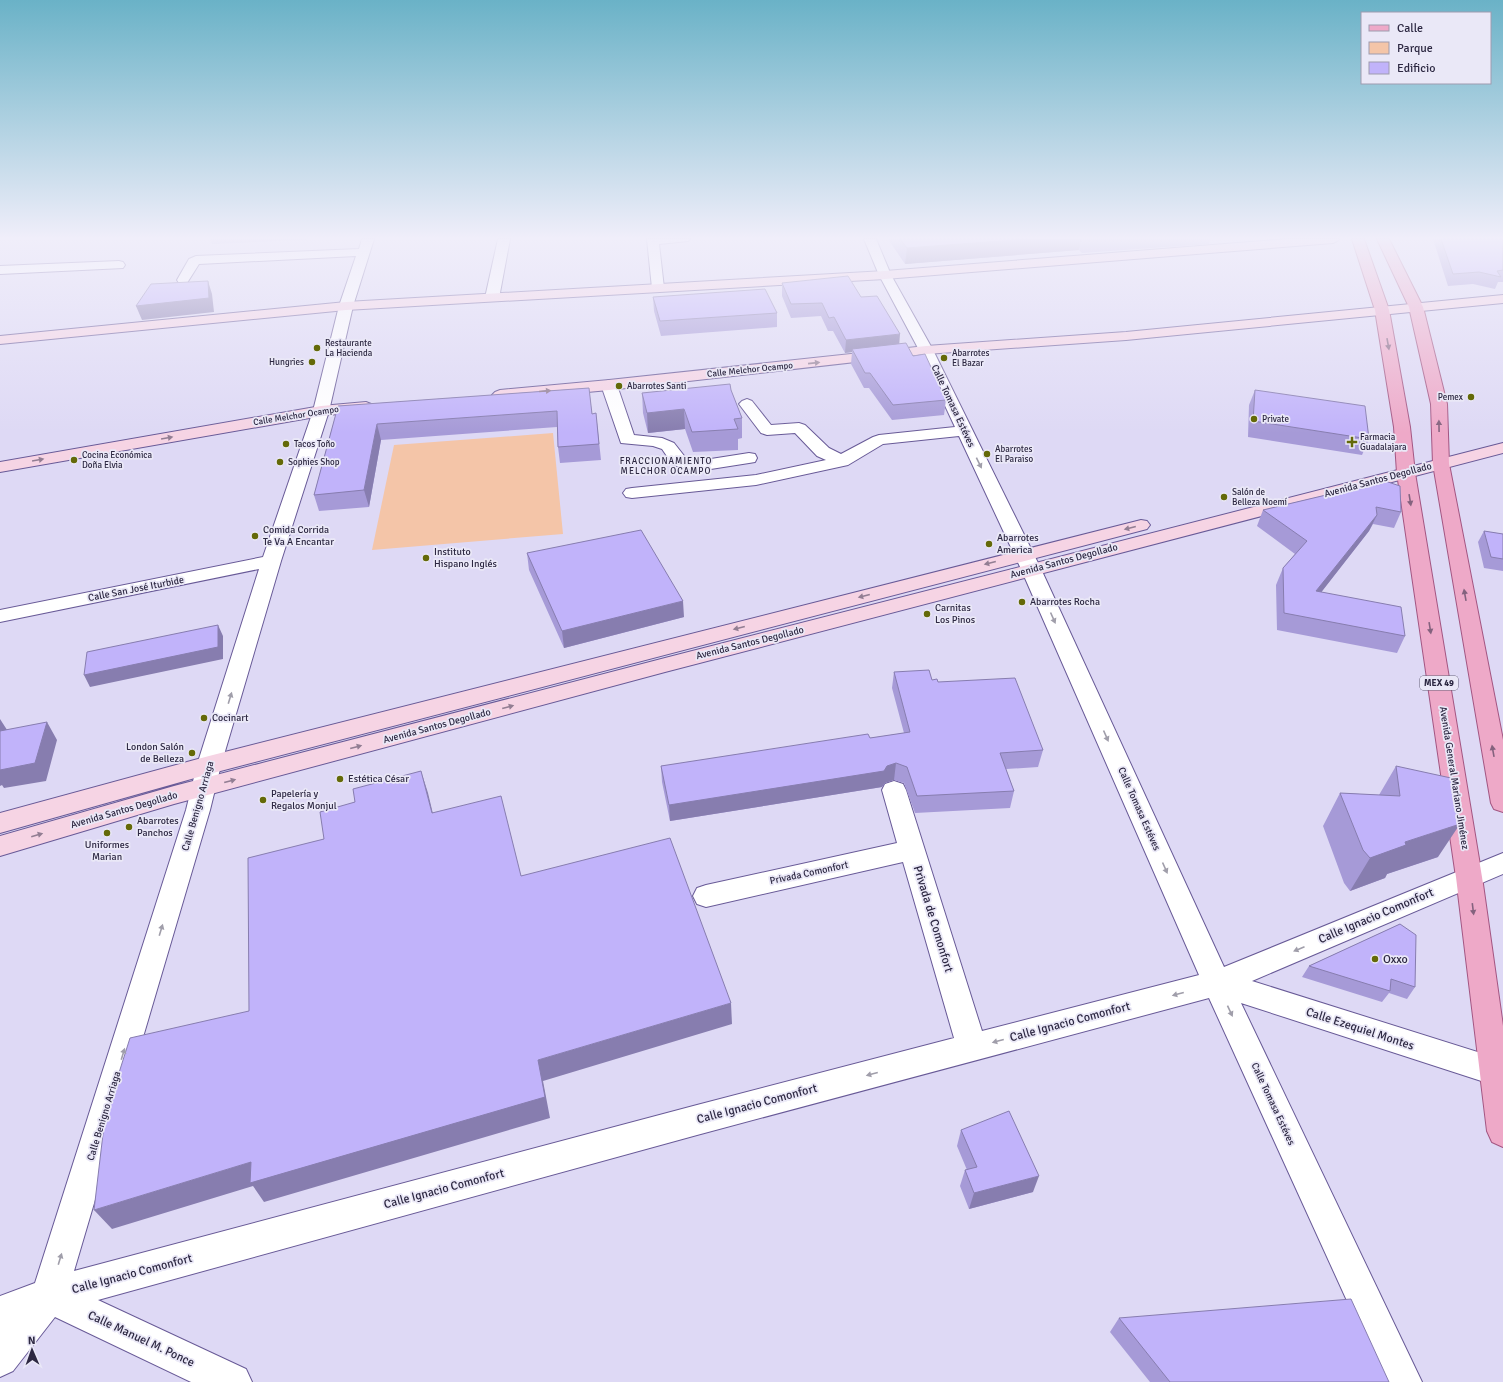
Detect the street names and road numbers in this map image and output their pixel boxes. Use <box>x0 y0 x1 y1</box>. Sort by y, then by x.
street label: Calle Melchor Ocampo <box>707 360 794 380</box>
street label: Calle Tomasa Estéves <box>929 363 978 450</box>
street label: Calle Melchor Ocampo <box>253 404 340 428</box>
street label: Avenida Santos Degollado <box>1323 460 1433 500</box>
street label: Avenida Santos Degollado <box>1009 541 1119 581</box>
street label: Calle San José Iturbide <box>87 574 185 604</box>
street label: Avenida Santos Degollado <box>695 624 805 662</box>
road number: MEX 49 <box>1420 676 1458 690</box>
street label: Avenida Santos Degollado <box>382 706 492 746</box>
street label: Avenida General Mariano Jiménez <box>1437 706 1471 851</box>
street label: Calle Benigno Arriaga <box>179 760 217 852</box>
street label: Calle Tomasa Estéves <box>1115 765 1163 853</box>
street label: Avenida Santos Degollado <box>69 789 179 831</box>
street label: Privada Comonfort <box>769 859 850 887</box>
street label: Privada de Comonfort <box>910 864 956 974</box>
street label: Calle Ignacio Comonfort <box>1316 885 1436 947</box>
street label: Calle Ignacio Comonfort <box>1008 999 1132 1045</box>
street label: Calle Ezequiel Montes <box>1304 1004 1416 1054</box>
street label: Calle Tomasa Estéves <box>1249 1061 1298 1148</box>
street label: Calle Benigno Arriaga <box>85 1070 123 1162</box>
street label: Calle Ignacio Comonfort <box>695 1081 819 1127</box>
street label: Calle Ignacio Comonfort <box>382 1166 506 1212</box>
street label: Calle Ignacio Comonfort <box>70 1251 194 1297</box>
street label: Calle Manuel M. Ponce <box>85 1308 197 1370</box>

